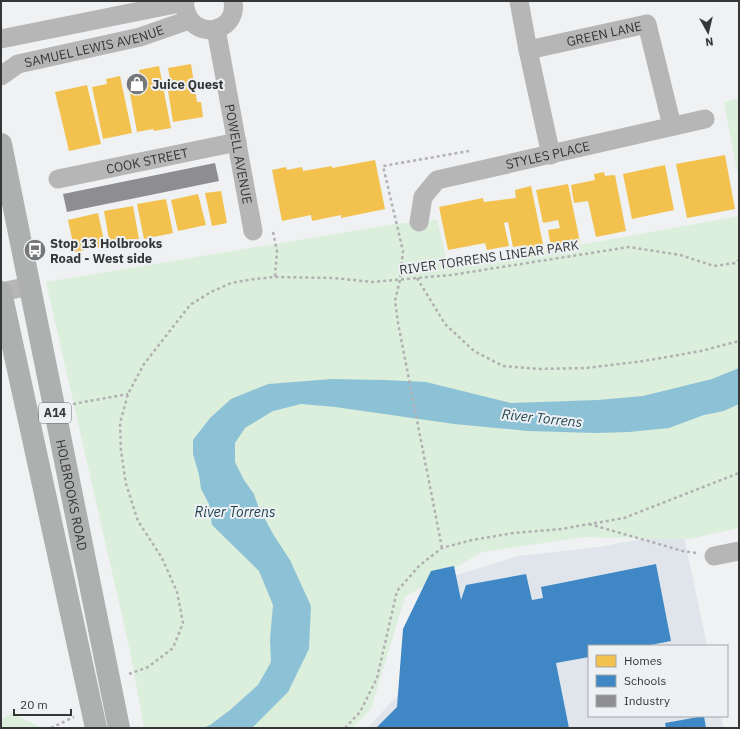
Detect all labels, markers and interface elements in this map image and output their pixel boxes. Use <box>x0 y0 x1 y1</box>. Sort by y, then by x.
north arrow <box>688 12 728 52</box>
street label: GREEN LANE <box>565 17 644 50</box>
street label: SAMUEL LEWIS AVENUE <box>23 21 166 71</box>
text: N <box>704 34 714 49</box>
shop icon: Juice Quest <box>124 71 150 97</box>
place label: Juice Quest <box>152 76 224 93</box>
street label: POWELL AVENUE <box>221 103 256 205</box>
street label: STYLES PLACE <box>504 137 592 173</box>
street label: COOK STREET <box>105 144 190 178</box>
place label: Stop 13 Holbrooks Road - West side <box>50 235 163 267</box>
street label: RIVER TORRENS LINEAR PARK <box>398 236 580 279</box>
bus stop icon: Stop 13 Holbrooks Road - West side <box>22 237 48 263</box>
road number: A14 <box>39 403 71 423</box>
water label: River Torrens <box>501 405 584 431</box>
street label: HOLBROOKS ROAD <box>52 438 91 552</box>
water label: River Torrens <box>194 503 276 521</box>
legend <box>588 645 728 717</box>
text: Homes <box>624 653 662 668</box>
text: Schools <box>624 673 667 688</box>
scale bar <box>14 691 71 717</box>
text: Industry <box>624 693 670 708</box>
text: 20 m <box>20 697 48 712</box>

